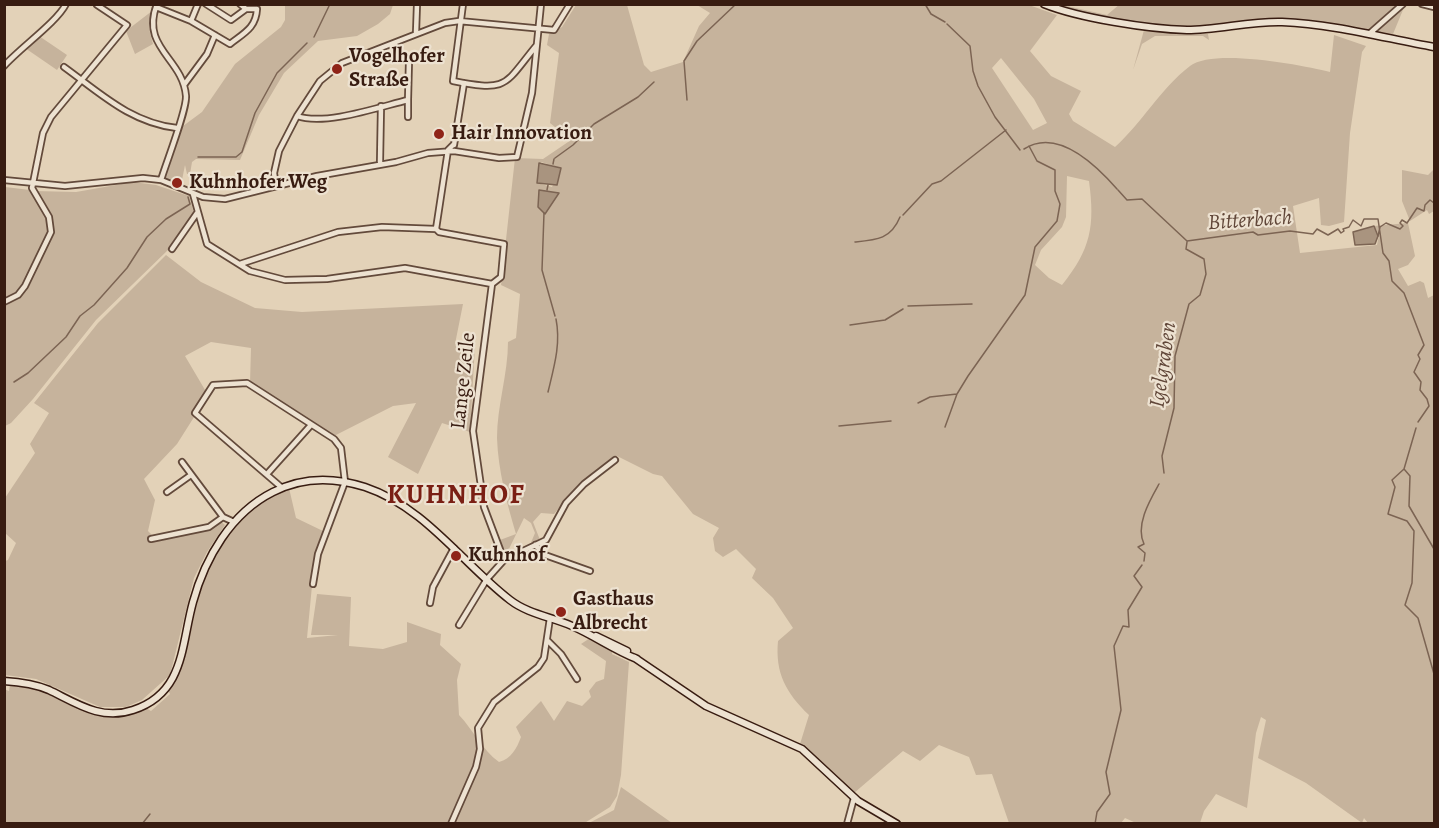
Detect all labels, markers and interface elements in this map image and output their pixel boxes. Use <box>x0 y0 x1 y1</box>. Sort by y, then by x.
place label: Vogelhofer Straße <box>349 44 445 94</box>
marker: Vogelhofer Straße <box>330 62 344 76</box>
place label: Hair Innovation <box>451 121 592 147</box>
marker: Hair Innovation <box>432 127 446 141</box>
place label: Kuhnhofer Weg <box>189 170 327 196</box>
marker: Kuhnhofer Weg <box>170 176 184 190</box>
water label: Bitterbach <box>1207 205 1293 237</box>
water label: Igelgraben <box>1145 320 1183 410</box>
street label: Lange Zeile <box>446 331 482 431</box>
district label: KUHNHOF <box>387 480 525 512</box>
place label: Kuhnhof <box>468 543 545 569</box>
marker: Kuhnhof <box>449 549 463 563</box>
place label: Gasthaus Albrecht <box>573 587 654 637</box>
marker: Gasthaus Albrecht <box>554 605 568 619</box>

